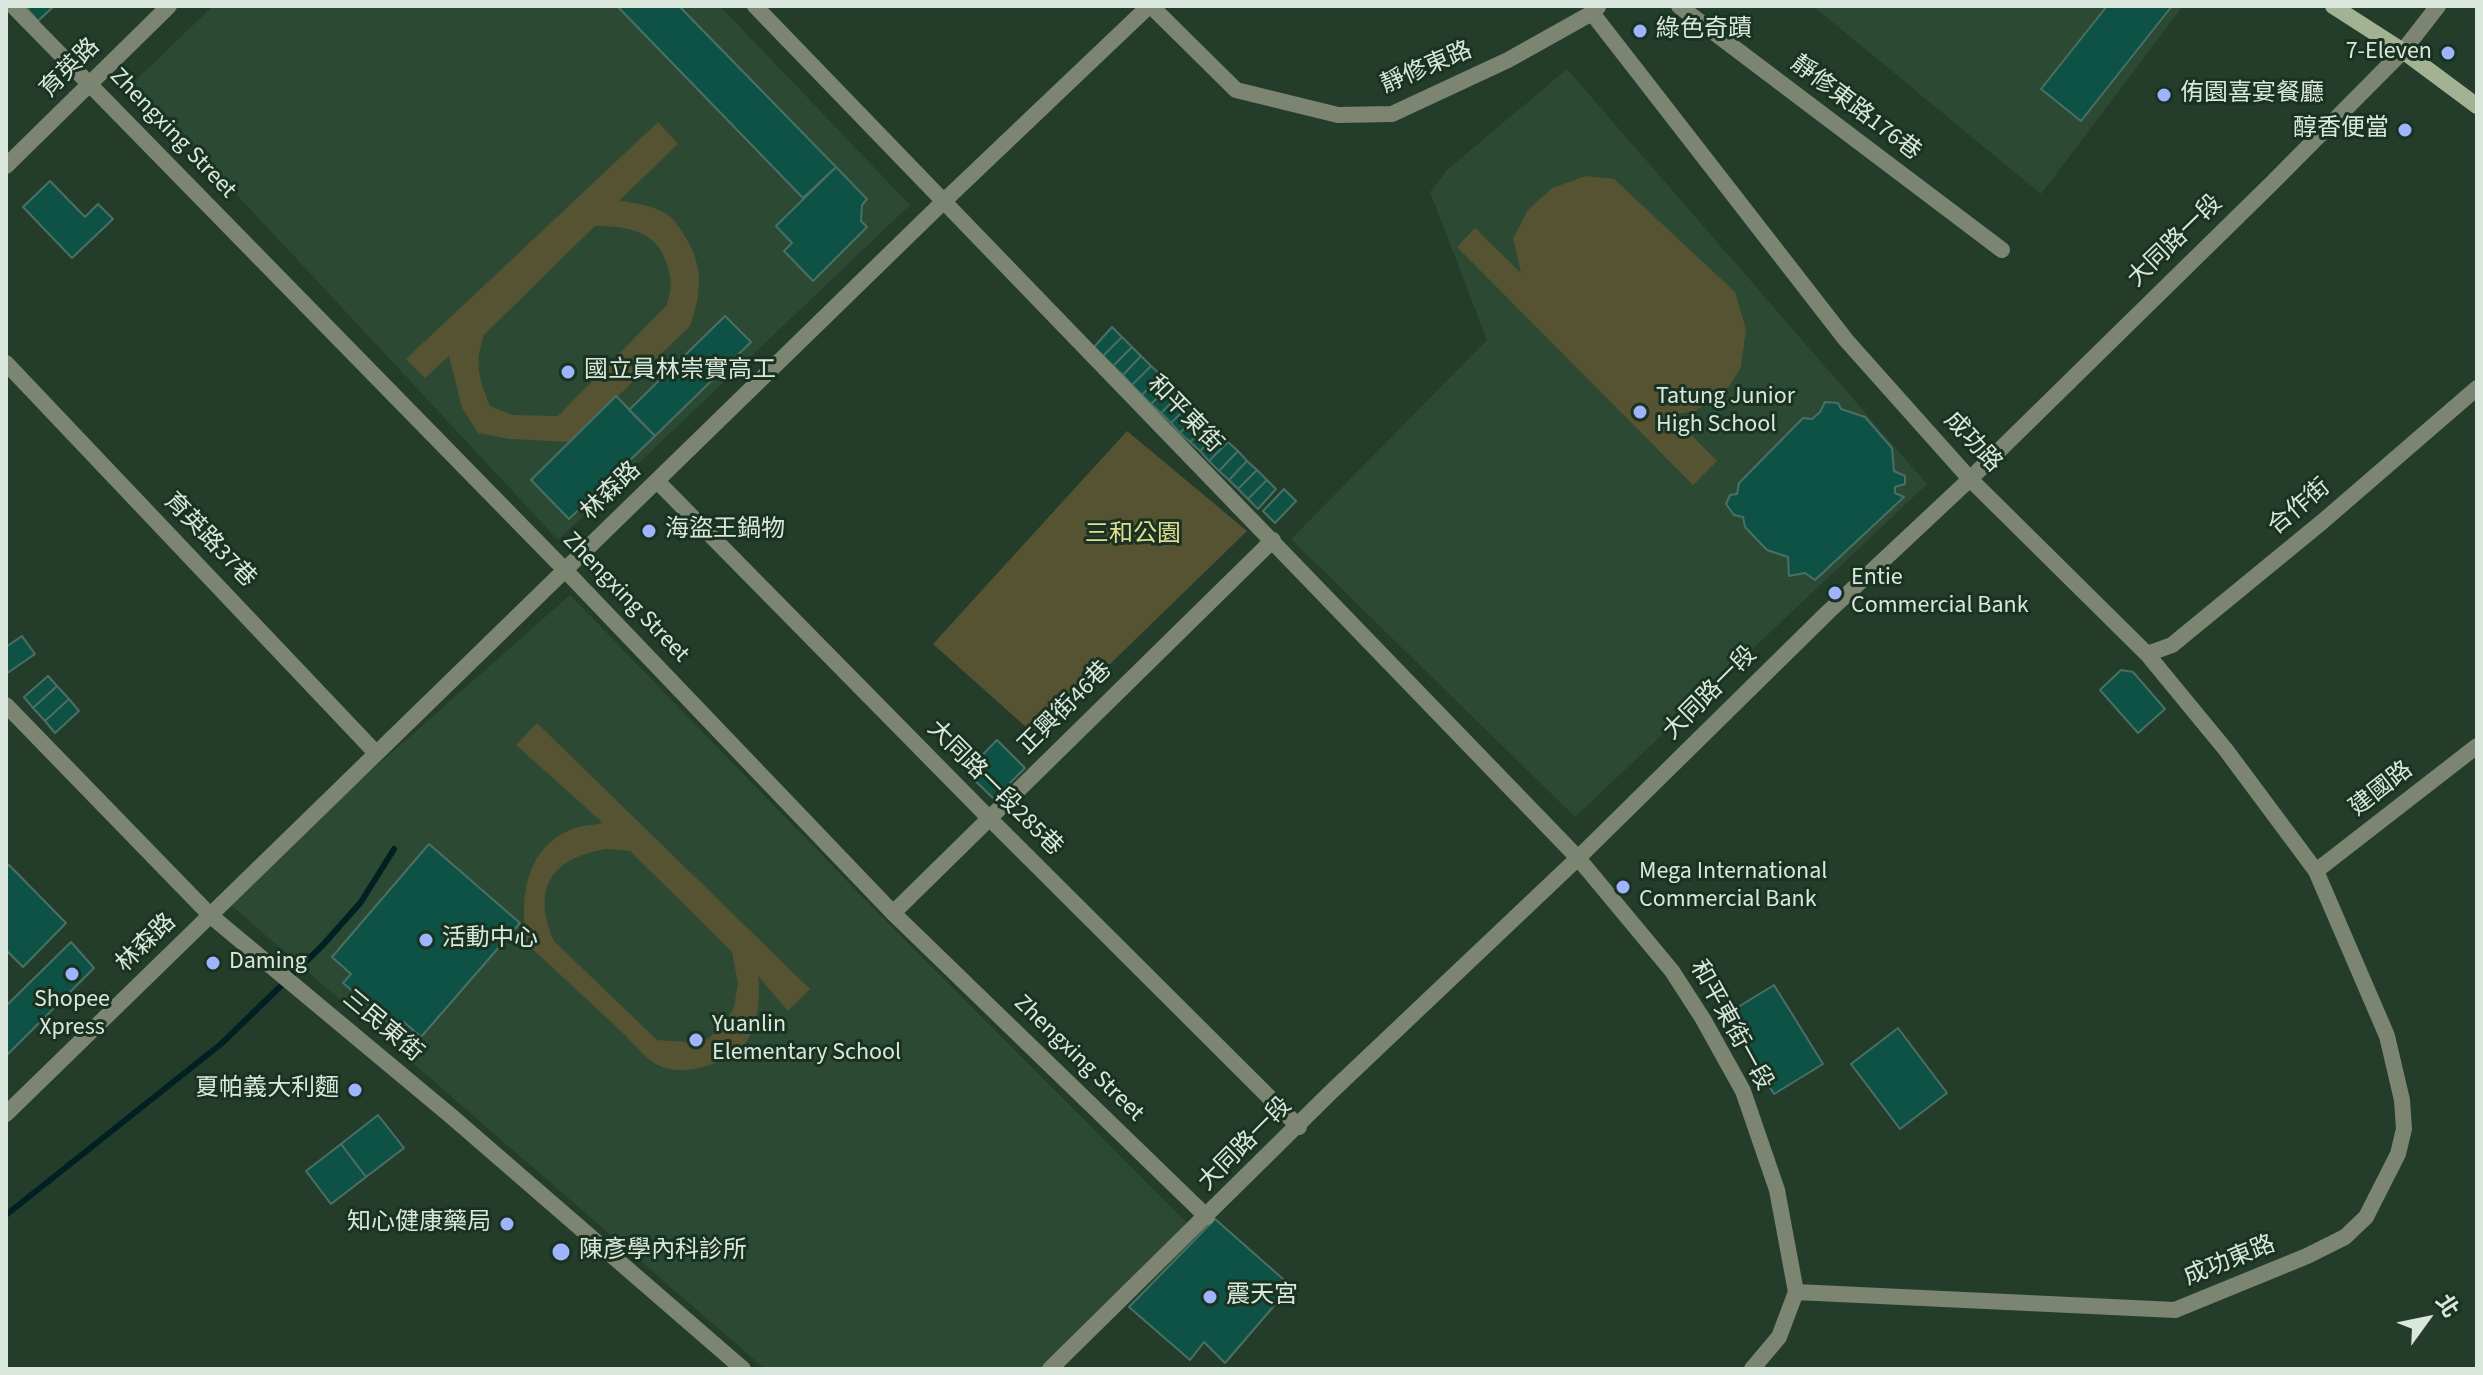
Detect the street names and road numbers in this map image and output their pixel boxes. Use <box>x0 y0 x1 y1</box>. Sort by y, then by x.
street label: 育英路 <box>35 33 107 105</box>
street label: 靜修東路 <box>1377 37 1477 101</box>
street label: 靜修東路176巷 <box>1784 51 1926 167</box>
street label: Zhengxing Street <box>103 63 241 205</box>
street label: 大同路一段 <box>2123 190 2229 294</box>
street label: 和平東街 <box>1140 370 1228 460</box>
street label: 成功路 <box>1937 407 2007 479</box>
street label: 林森路 <box>576 457 648 527</box>
street label: 合作街 <box>2263 474 2337 542</box>
street label: 育英路37巷 <box>157 488 261 594</box>
street label: Zhengxing Street <box>556 527 694 669</box>
street label: 大同路一段 <box>1658 641 1764 747</box>
street label: 正興街46巷 <box>1013 656 1119 762</box>
street label: 大同路一段285巷 <box>920 715 1068 863</box>
street label: 建國路 <box>2345 756 2419 824</box>
street label: 林森路 <box>111 909 183 979</box>
street label: 和平東街一段 <box>1682 956 1778 1096</box>
street label: 三民東街 <box>336 985 428 1069</box>
street label: Zhengxing Street <box>1007 990 1149 1128</box>
street label: 大同路一段 <box>1193 1092 1299 1198</box>
street label: 成功東路 <box>2180 1231 2280 1293</box>

